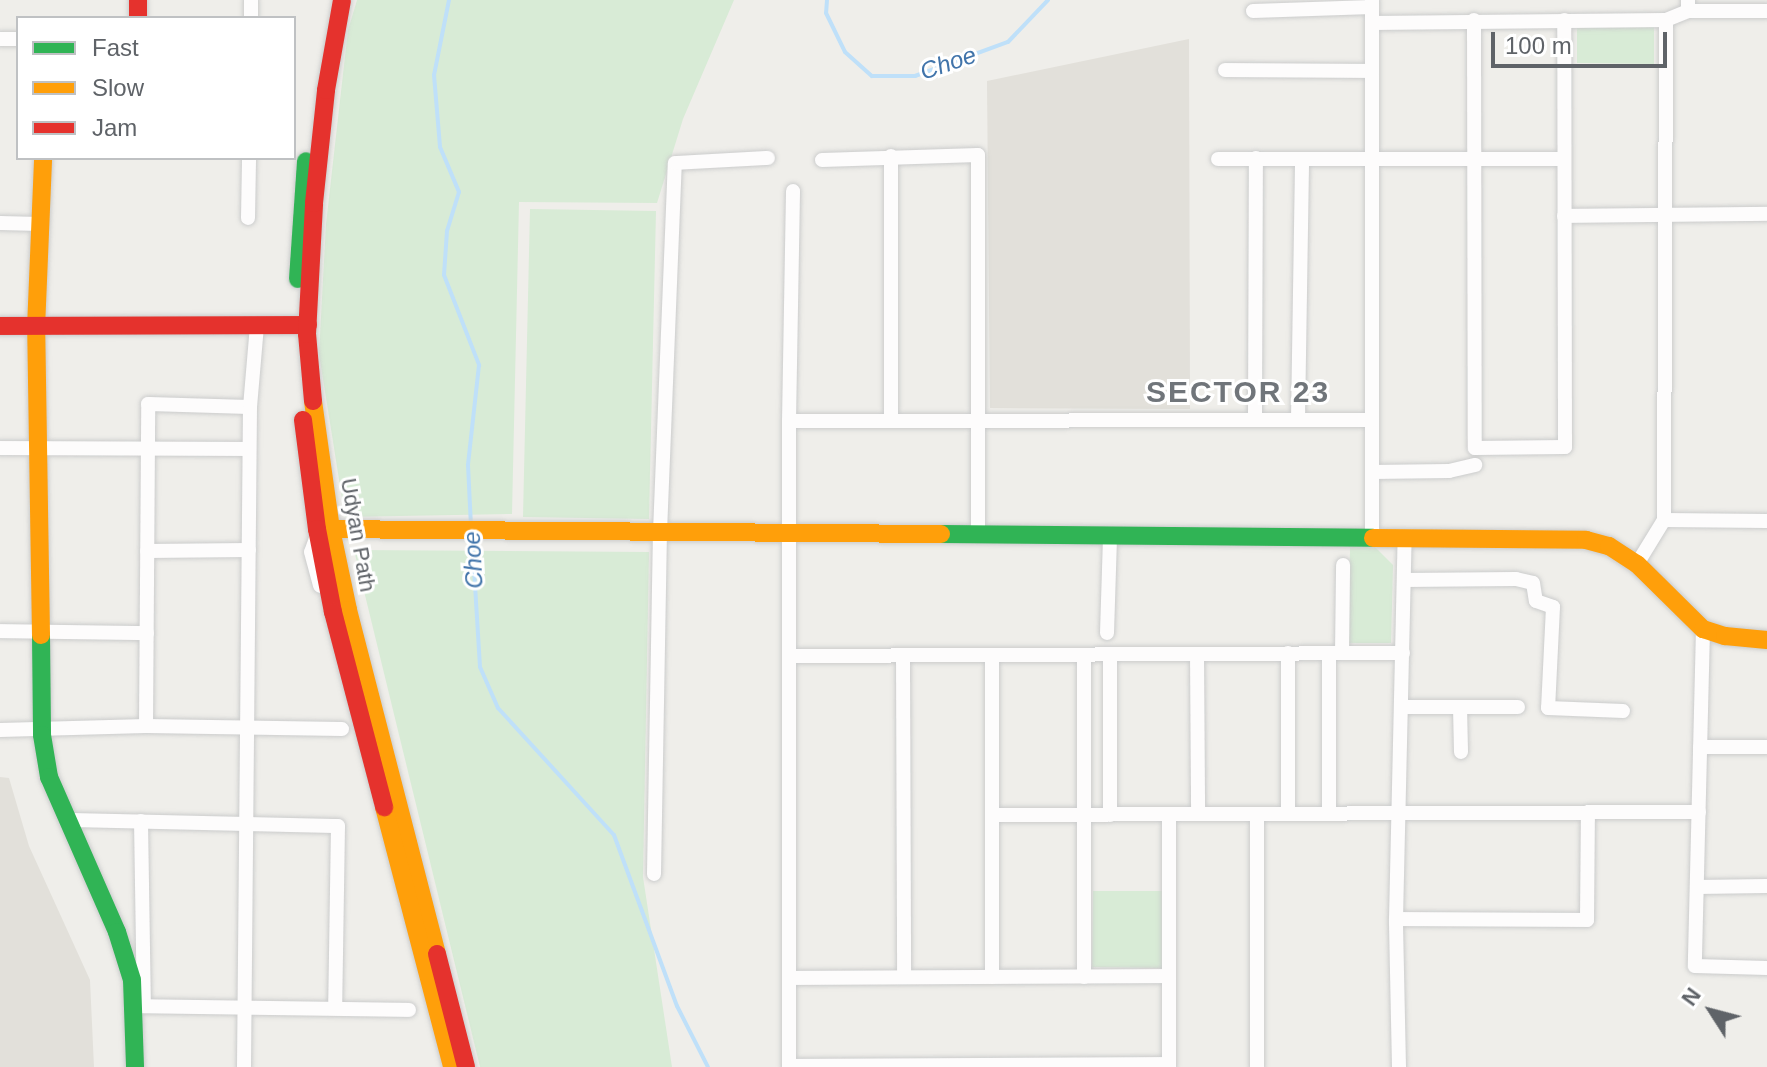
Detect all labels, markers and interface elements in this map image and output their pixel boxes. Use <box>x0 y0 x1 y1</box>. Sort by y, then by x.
legend <box>16 16 296 160</box>
scale bar <box>1495 16 1671 66</box>
text: 100 m <box>1505 32 1572 59</box>
text: Fast <box>92 34 139 61</box>
water label: Choe <box>916 40 980 86</box>
text: Slow <box>92 74 144 101</box>
text: Jam <box>92 114 137 141</box>
district label: SECTOR 23 <box>1146 374 1330 410</box>
street label: Udyan Path <box>335 476 381 594</box>
water label: Choe <box>457 531 489 589</box>
north arrow <box>1671 971 1751 1051</box>
text: N <box>1676 983 1706 1010</box>

